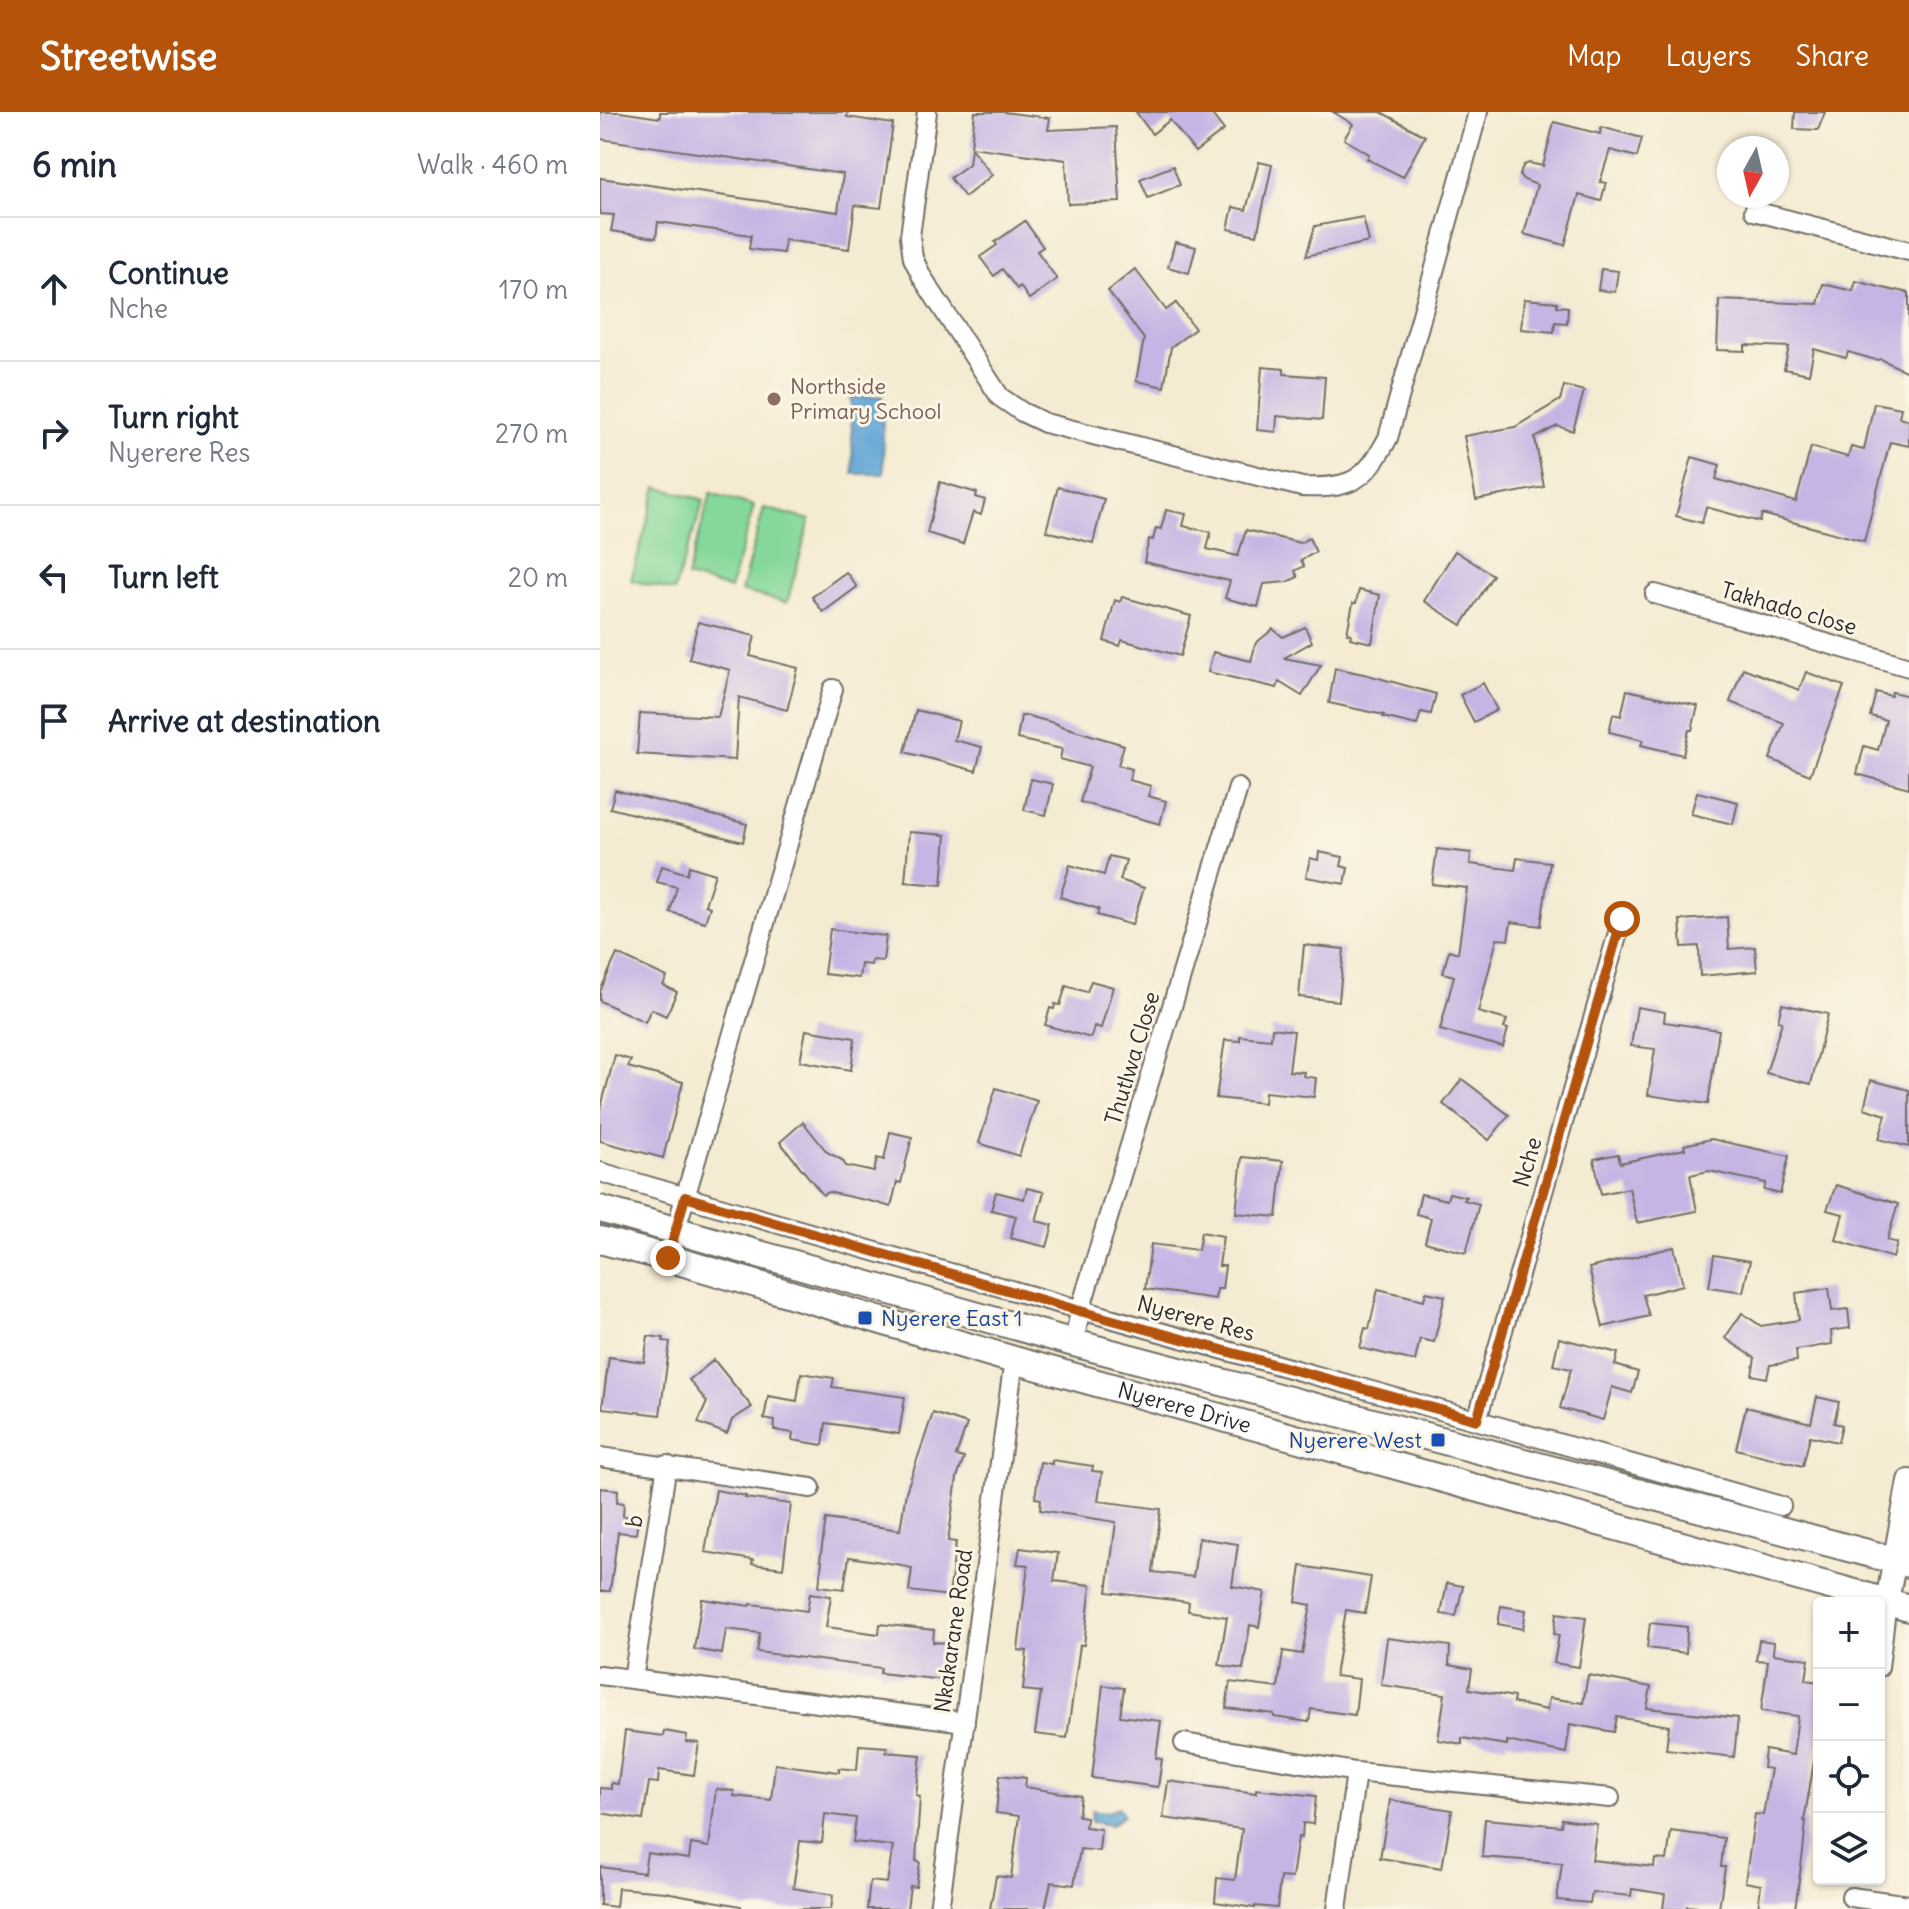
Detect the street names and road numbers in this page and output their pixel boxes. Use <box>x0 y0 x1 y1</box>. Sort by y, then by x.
street label: Takhado close <box>1718 575 1860 641</box>
street label: Thutlwa Close <box>1098 988 1166 1128</box>
street label: Nche <box>1507 1134 1547 1190</box>
street label: Nyerere Res <box>1134 1289 1258 1347</box>
street label: Nyerere Drive <box>1115 1375 1254 1439</box>
street label: b <box>619 1513 649 1529</box>
street label: Nkakarane Road <box>928 1547 978 1715</box>

